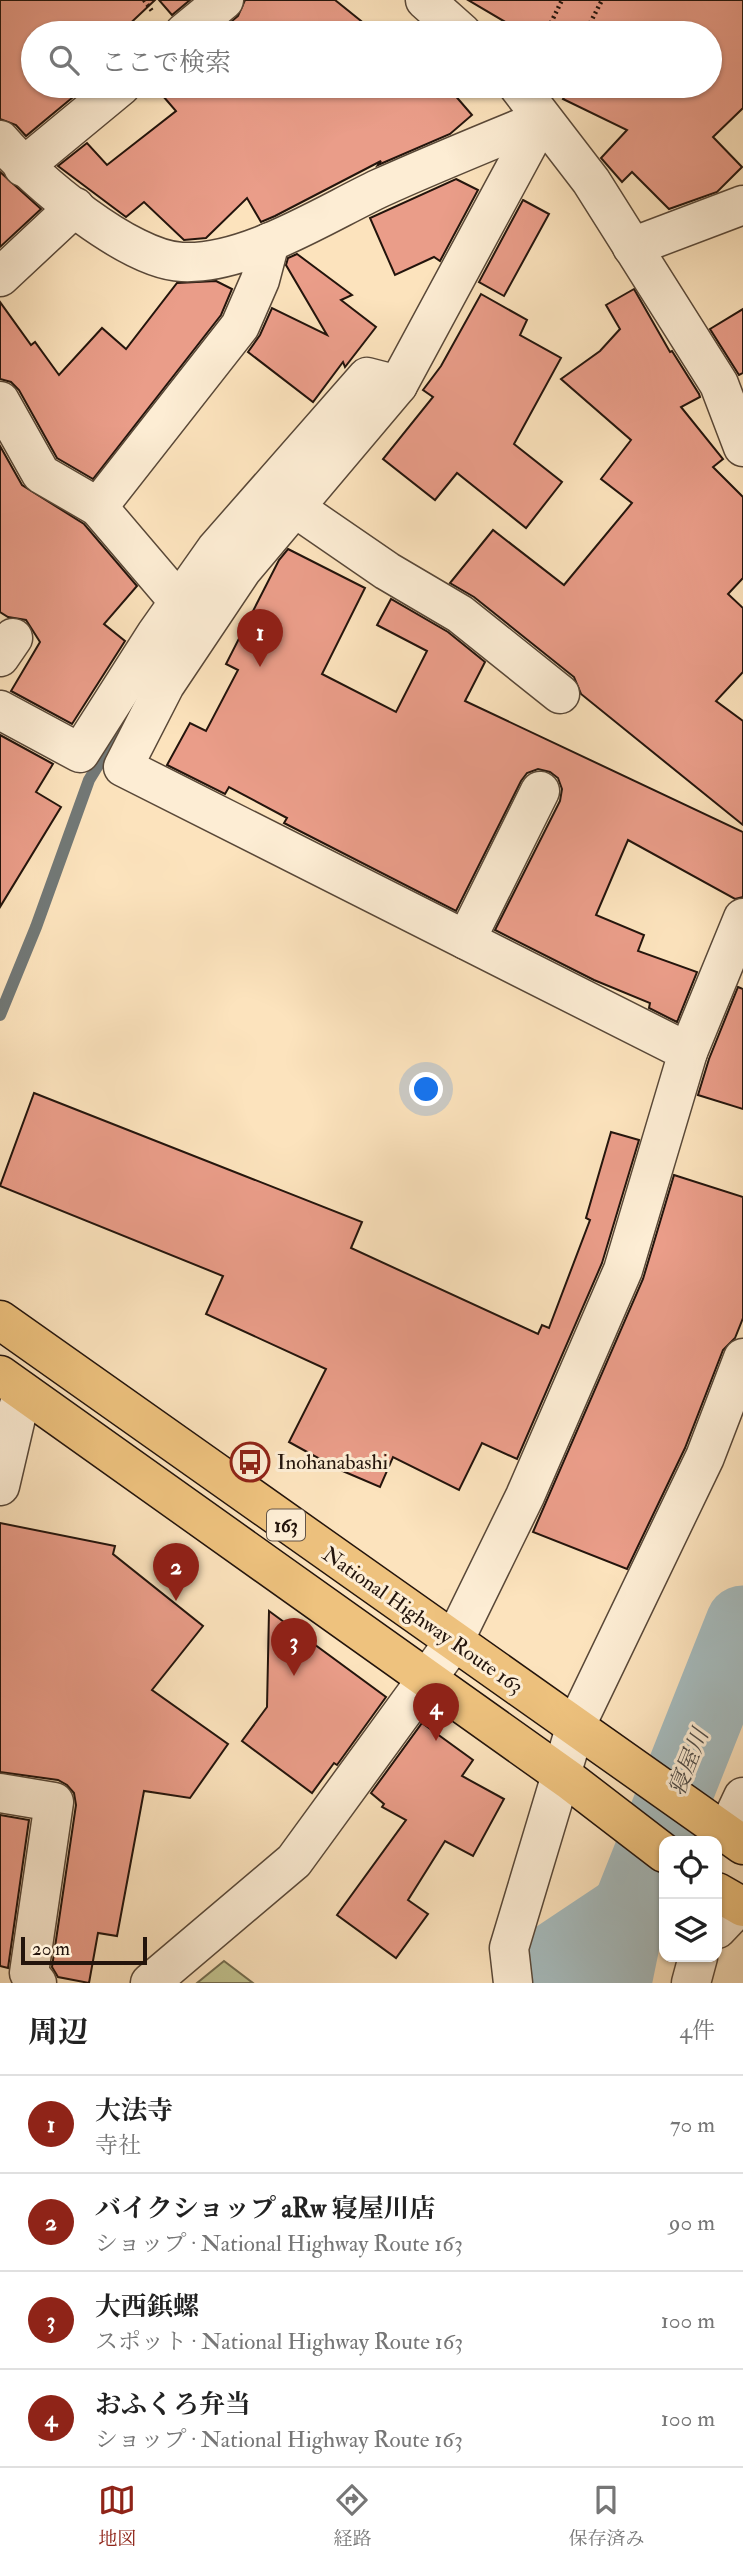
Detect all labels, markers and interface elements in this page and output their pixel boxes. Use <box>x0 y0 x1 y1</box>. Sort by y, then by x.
search box <box>21 21 722 98</box>
icon: search <box>45 41 83 79</box>
text: ここで検索 <box>101 47 231 79</box>
pin: 1 <box>237 609 283 667</box>
your location <box>409 1072 443 1106</box>
bus stop icon: Inohanabashi <box>229 1441 271 1483</box>
place label: Inohanabashi <box>277 1449 388 1476</box>
road number: 163 <box>267 1510 305 1540</box>
street label: National Highway Route 163 <box>317 1541 528 1700</box>
pin: 2 <box>153 1543 199 1601</box>
pin: 3 <box>271 1618 317 1676</box>
pin: 4 <box>413 1683 459 1741</box>
water label: 寝屋川 <box>662 1722 716 1800</box>
map controls <box>659 1836 722 1962</box>
button: locate <box>659 1836 722 1899</box>
button: layers <box>659 1899 722 1962</box>
scale bar <box>21 1934 147 1966</box>
text: 20 m <box>32 1937 70 1961</box>
text: 周辺 <box>28 2014 88 2051</box>
text: 4件 <box>680 2016 715 2045</box>
text: 大法寺 <box>95 2095 173 2127</box>
text: 1 <box>47 2110 55 2139</box>
text: 70 m <box>670 2110 715 2139</box>
text: 寺社 <box>95 2131 141 2160</box>
text: バイクショップ aRw 寝屋川店 <box>95 2193 436 2225</box>
text: 2 <box>45 2208 57 2237</box>
text: 90 m <box>669 2208 715 2237</box>
text: ショップ · National Highway Route 163 <box>95 2229 463 2258</box>
text: 大西鋲螺 <box>95 2291 199 2323</box>
text: 3 <box>47 2306 55 2335</box>
text: 100 m <box>661 2306 715 2335</box>
text: スポット · National Highway Route 163 <box>95 2327 463 2356</box>
text: おふくろ弁当 <box>95 2389 251 2421</box>
text: 4 <box>45 2404 57 2433</box>
text: 100 m <box>661 2404 715 2433</box>
text: ショップ · National Highway Route 163 <box>95 2425 463 2454</box>
tab: 地図 <box>98 2481 137 2551</box>
tab: 経路 <box>333 2481 372 2551</box>
tab: 保存済み <box>568 2481 645 2551</box>

